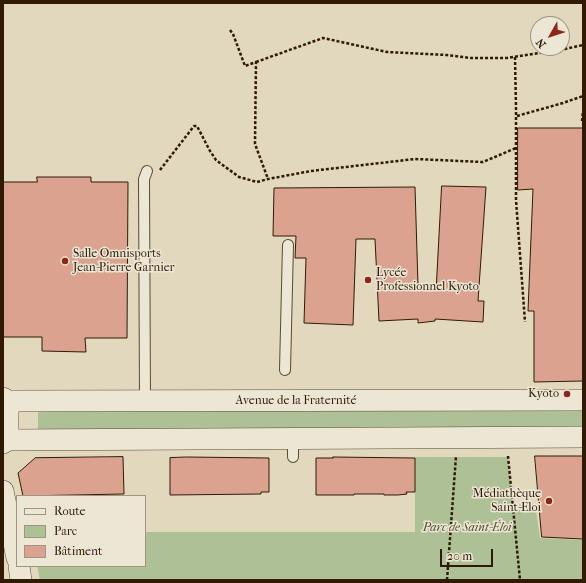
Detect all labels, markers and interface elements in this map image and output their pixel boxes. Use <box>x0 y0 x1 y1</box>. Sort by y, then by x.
north arrow <box>530 16 570 56</box>
text: N <box>533 36 549 51</box>
place label: Salle Omnisports Jean-Pierre Garnier <box>73 247 175 275</box>
marker: Salle Omnisports Jean-Pierre Garnier <box>60 256 70 266</box>
place label: Lycée Professionnel Kyoto <box>376 266 479 294</box>
marker: Lycée Professionnel Kyoto <box>363 275 373 285</box>
place label: Kyoto <box>528 387 559 401</box>
marker: Kyoto <box>562 389 572 399</box>
street label: Avenue de la Fraternité <box>236 394 356 408</box>
place label: Médiathèque Saint-Eloi <box>473 487 541 515</box>
legend <box>16 495 146 567</box>
marker: Médiathèque Saint-Eloi <box>544 496 554 506</box>
text: Route <box>54 504 86 518</box>
park label: Parc de Saint-Éloi <box>423 521 511 535</box>
text: Parc <box>54 524 77 538</box>
scale bar <box>442 541 495 567</box>
text: Bâtiment <box>54 544 102 558</box>
text: 20 m <box>447 549 472 563</box>

